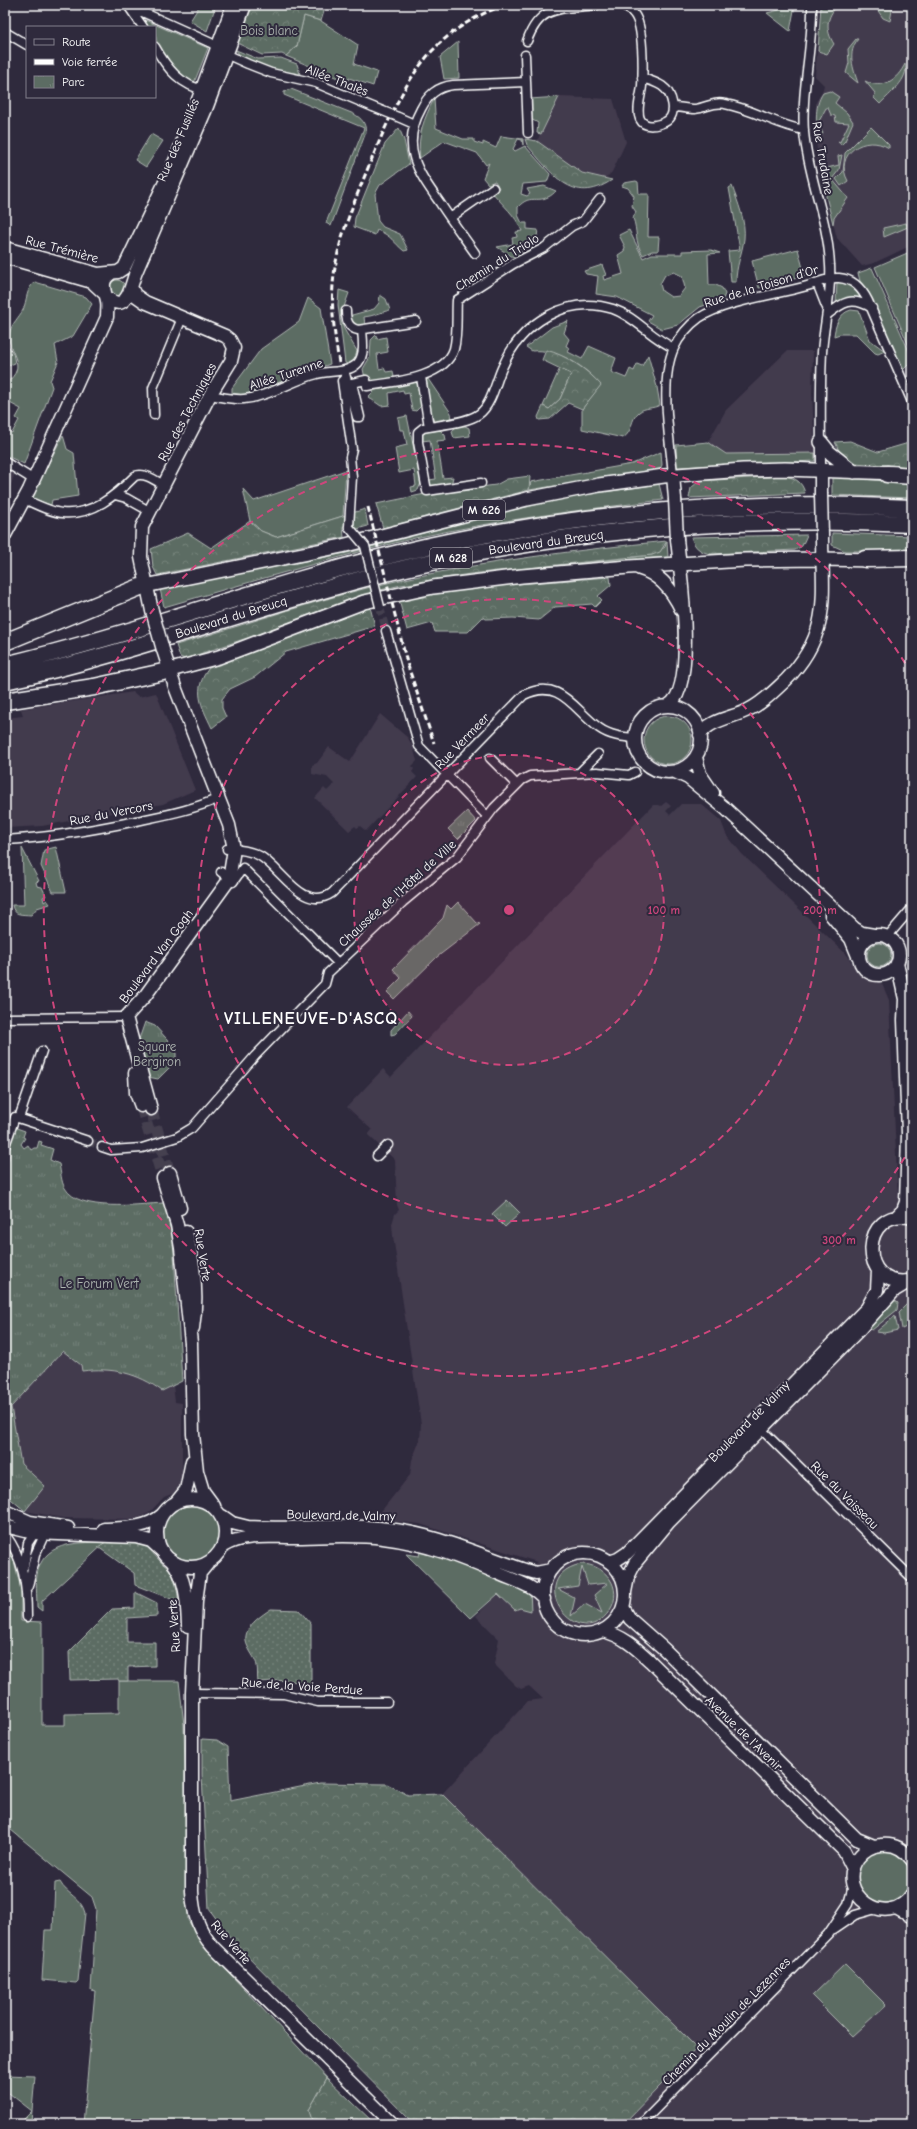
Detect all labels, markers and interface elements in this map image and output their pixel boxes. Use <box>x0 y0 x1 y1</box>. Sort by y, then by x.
park label: Bois blanc <box>240 23 298 38</box>
legend <box>26 26 156 98</box>
text: Route <box>62 35 91 49</box>
text: Voie ferrée <box>62 55 117 69</box>
street label: Allée Thalès <box>304 61 370 99</box>
text: Parc <box>62 75 85 89</box>
street label: Rue des Fusillés <box>154 96 202 184</box>
street label: Rue Trudaine <box>809 120 837 196</box>
street label: Chemin du Triolo <box>452 230 542 294</box>
street label: Rue Trémière <box>24 232 101 266</box>
street label: Rue de la Toison d'Or <box>702 261 821 311</box>
street label: Allée Turenne <box>247 355 325 393</box>
street label: Rue des Techniques <box>155 360 219 464</box>
road number: M 626 <box>463 500 505 520</box>
street label: Boulevard du Breucq <box>488 527 604 557</box>
road number: M 628 <box>430 548 472 568</box>
street label: Boulevard du Breucq <box>173 593 289 641</box>
street label: Rue Vermeer <box>432 709 493 772</box>
street label: Rue du Vercors <box>68 798 154 828</box>
street label: Chaussée de l'Hôtel de Ville <box>335 836 459 950</box>
centre of rings <box>502 903 516 917</box>
text: 100 m <box>648 903 680 917</box>
text: 200 m <box>803 903 837 917</box>
street label: Boulevard Van Gogh <box>116 906 196 1006</box>
district label: VILLENEUVE-D'ASCQ <box>224 1009 398 1028</box>
park label: Square Bergiron <box>133 1039 181 1069</box>
street label: Rue Verte <box>191 1228 215 1283</box>
text: 300 m <box>822 1233 856 1247</box>
park label: Le Forum Vert <box>59 1276 140 1291</box>
street label: Boulevard de Valmy <box>705 1377 793 1465</box>
street label: Rue du Vaisseau <box>808 1458 882 1532</box>
street label: Boulevard de Valmy <box>286 1507 396 1523</box>
street label: Rue Verte <box>165 1599 183 1653</box>
street label: Rue de la Voie Perdue <box>241 1674 364 1698</box>
street label: Avenue de l'Avenir <box>702 1692 786 1774</box>
street label: Rue Verte <box>208 1917 254 1967</box>
street label: Chemin du Moulin de Lezennes <box>659 1954 793 2088</box>

